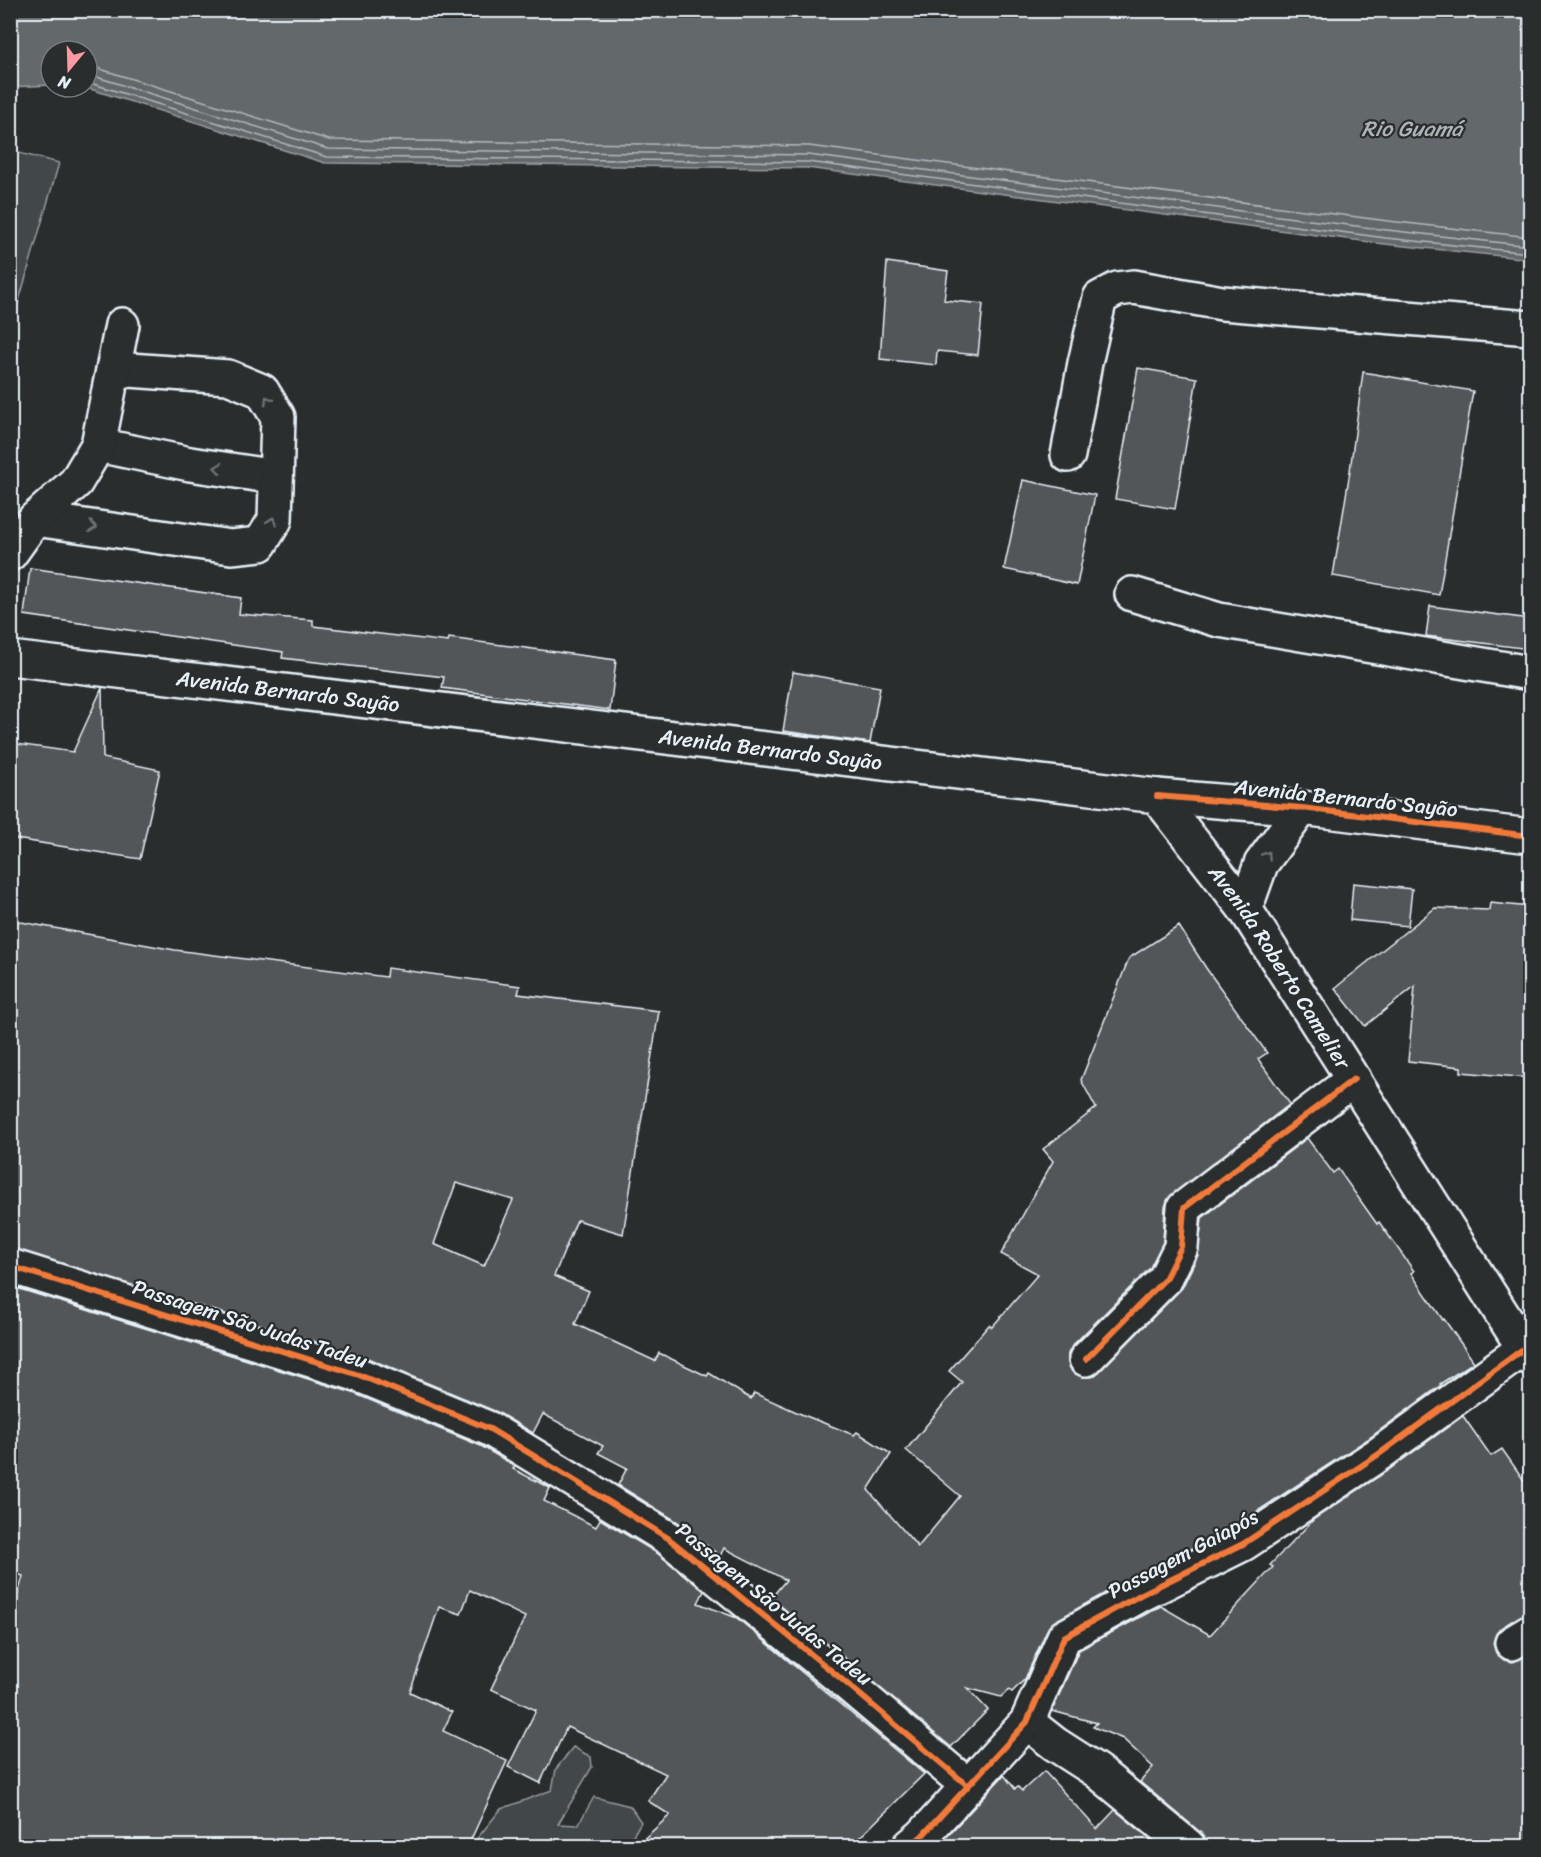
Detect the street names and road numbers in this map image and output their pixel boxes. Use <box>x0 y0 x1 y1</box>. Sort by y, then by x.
street label: Avenida Bernardo Sayão <box>173 659 402 724</box>
street label: Avenida Bernardo Sayão <box>656 717 885 782</box>
street label: Avenida Bernardo Sayão <box>1231 767 1460 829</box>
street label: Avenida Roberto Camelier <box>1197 855 1362 1078</box>
street label: Passagem São Judas Tadeu <box>127 1268 373 1380</box>
street label: Passagem Gaiapós <box>1101 1498 1265 1610</box>
street label: Passagem São Judas Tadeu <box>667 1512 881 1696</box>

